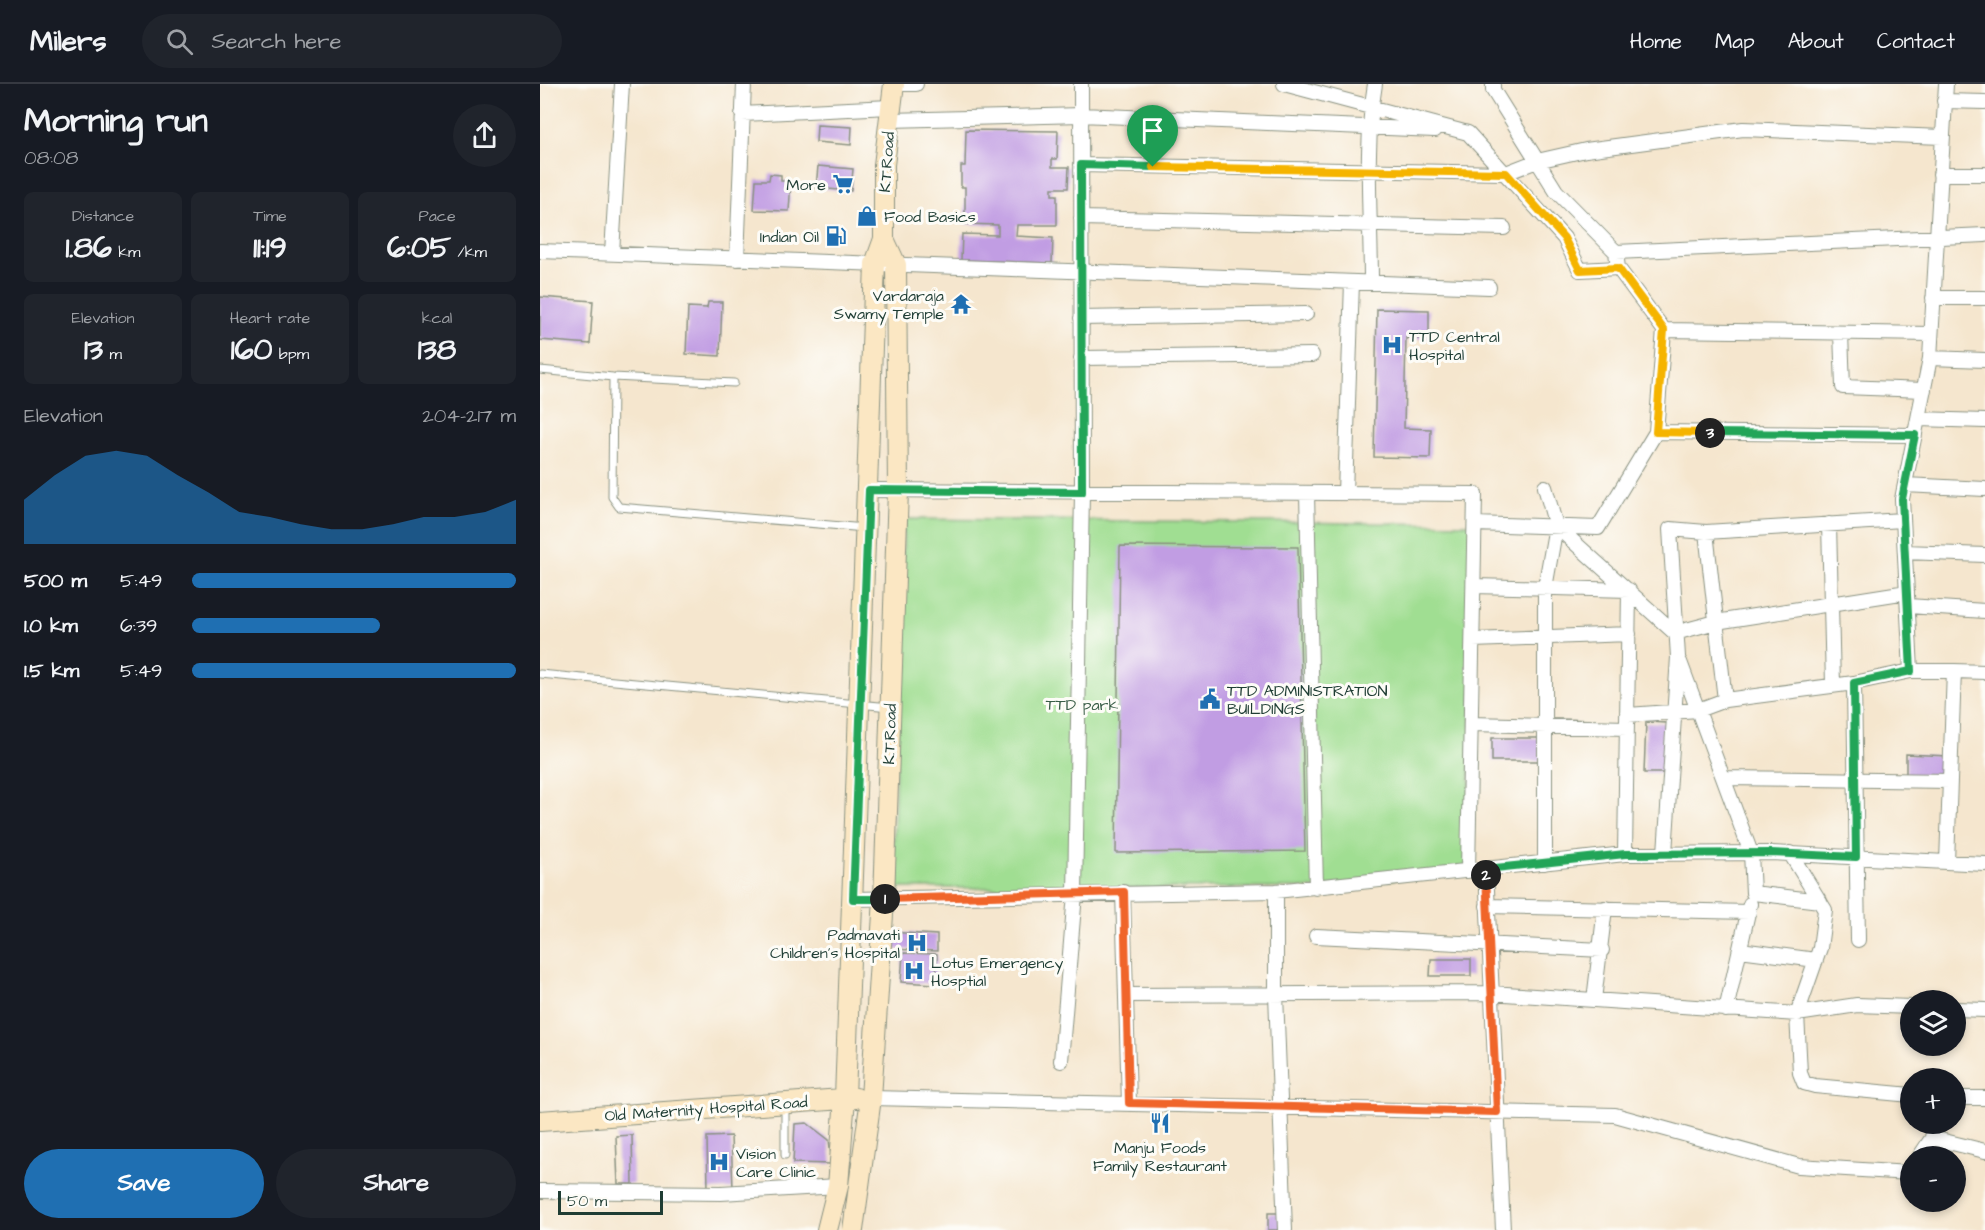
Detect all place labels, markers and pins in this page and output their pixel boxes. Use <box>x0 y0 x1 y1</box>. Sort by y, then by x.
pin <box>1127 105 1178 167</box>
supermarket icon: More <box>831 172 855 196</box>
place label: More <box>786 174 826 196</box>
shop icon: Food Basics <box>855 204 879 228</box>
place label: Food Basics <box>884 206 976 228</box>
fuel station icon: Indian Oil <box>824 224 848 248</box>
place label: Indian Oil <box>760 226 819 248</box>
place label: Vardaraja Swamy Temple <box>834 285 944 326</box>
temple icon: Vardaraja Swamy Temple <box>949 292 973 316</box>
place label: TTD Central Hospital <box>1409 326 1500 366</box>
hospital icon: TTD Central Hospital <box>1380 333 1404 357</box>
pin: 3 <box>1695 418 1725 448</box>
place label: TTD ADMINISTRATION BUILDINGS <box>1227 680 1388 720</box>
public building icon: TTD ADMINISTRATION BUILDINGS <box>1198 687 1222 711</box>
pin: 2 <box>1471 860 1501 890</box>
pin: 1 <box>870 884 900 914</box>
place label: Padmavati Children's Hospital <box>770 924 901 964</box>
hospital icon: Padmavati Children's Hospital <box>905 931 929 955</box>
place label: Lotus Emergency Hosptial <box>931 952 1064 992</box>
hospital icon: Lotus Emergency Hosptial <box>902 959 926 983</box>
restaurant icon: Manju Foods Family Restaurant <box>1148 1111 1172 1135</box>
place label: Manju Foods Family Restaurant <box>1093 1137 1228 1178</box>
place label: Vision Care Clinic <box>736 1143 816 1183</box>
hospital icon: Vision Care Clinic <box>707 1150 731 1174</box>

